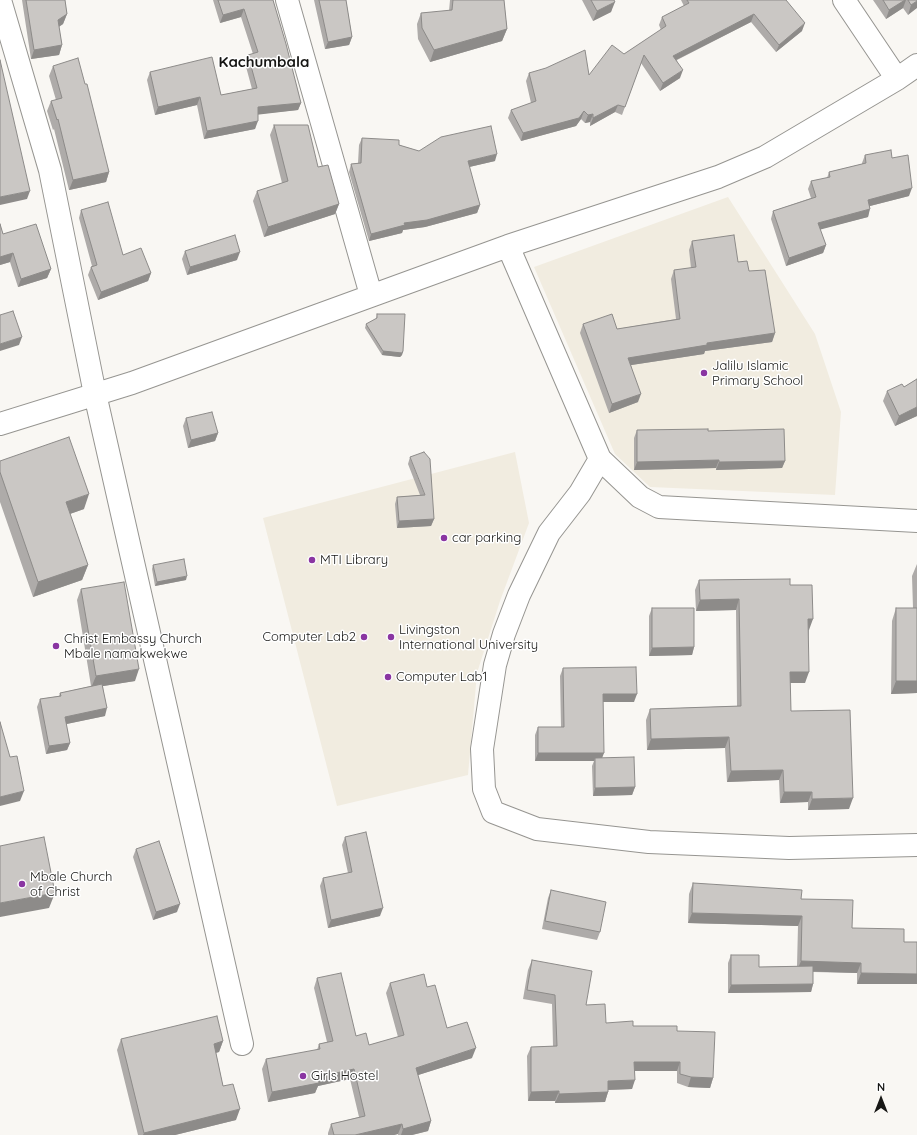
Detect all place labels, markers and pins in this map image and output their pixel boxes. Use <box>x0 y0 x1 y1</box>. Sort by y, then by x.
place label: Jalilu Islamic Primary School <box>712 358 803 389</box>
marker: Jalilu Islamic Primary School <box>699 368 709 378</box>
place label: car parking <box>452 530 521 546</box>
marker: car parking <box>439 533 449 543</box>
place label: MTI Library <box>320 552 388 568</box>
marker: MTI Library <box>307 555 317 565</box>
place label: Livingston International University <box>399 622 538 653</box>
place label: Computer Lab2 <box>262 629 356 645</box>
place label: Christ Embassy Church Mbale namakwekwe <box>64 631 202 662</box>
marker: Computer Lab2 <box>359 632 369 642</box>
marker: Livingston International University <box>386 632 396 642</box>
marker: Christ Embassy Church Mbale namakwekwe <box>51 641 61 651</box>
place label: Computer Lab1 <box>396 669 487 685</box>
marker: Computer Lab1 <box>383 672 393 682</box>
place label: Mbale Church of Christ <box>30 869 112 900</box>
marker: Mbale Church of Christ <box>17 879 27 889</box>
place label: Girls Hostel <box>311 1068 378 1084</box>
marker: Girls Hostel <box>298 1071 308 1081</box>

